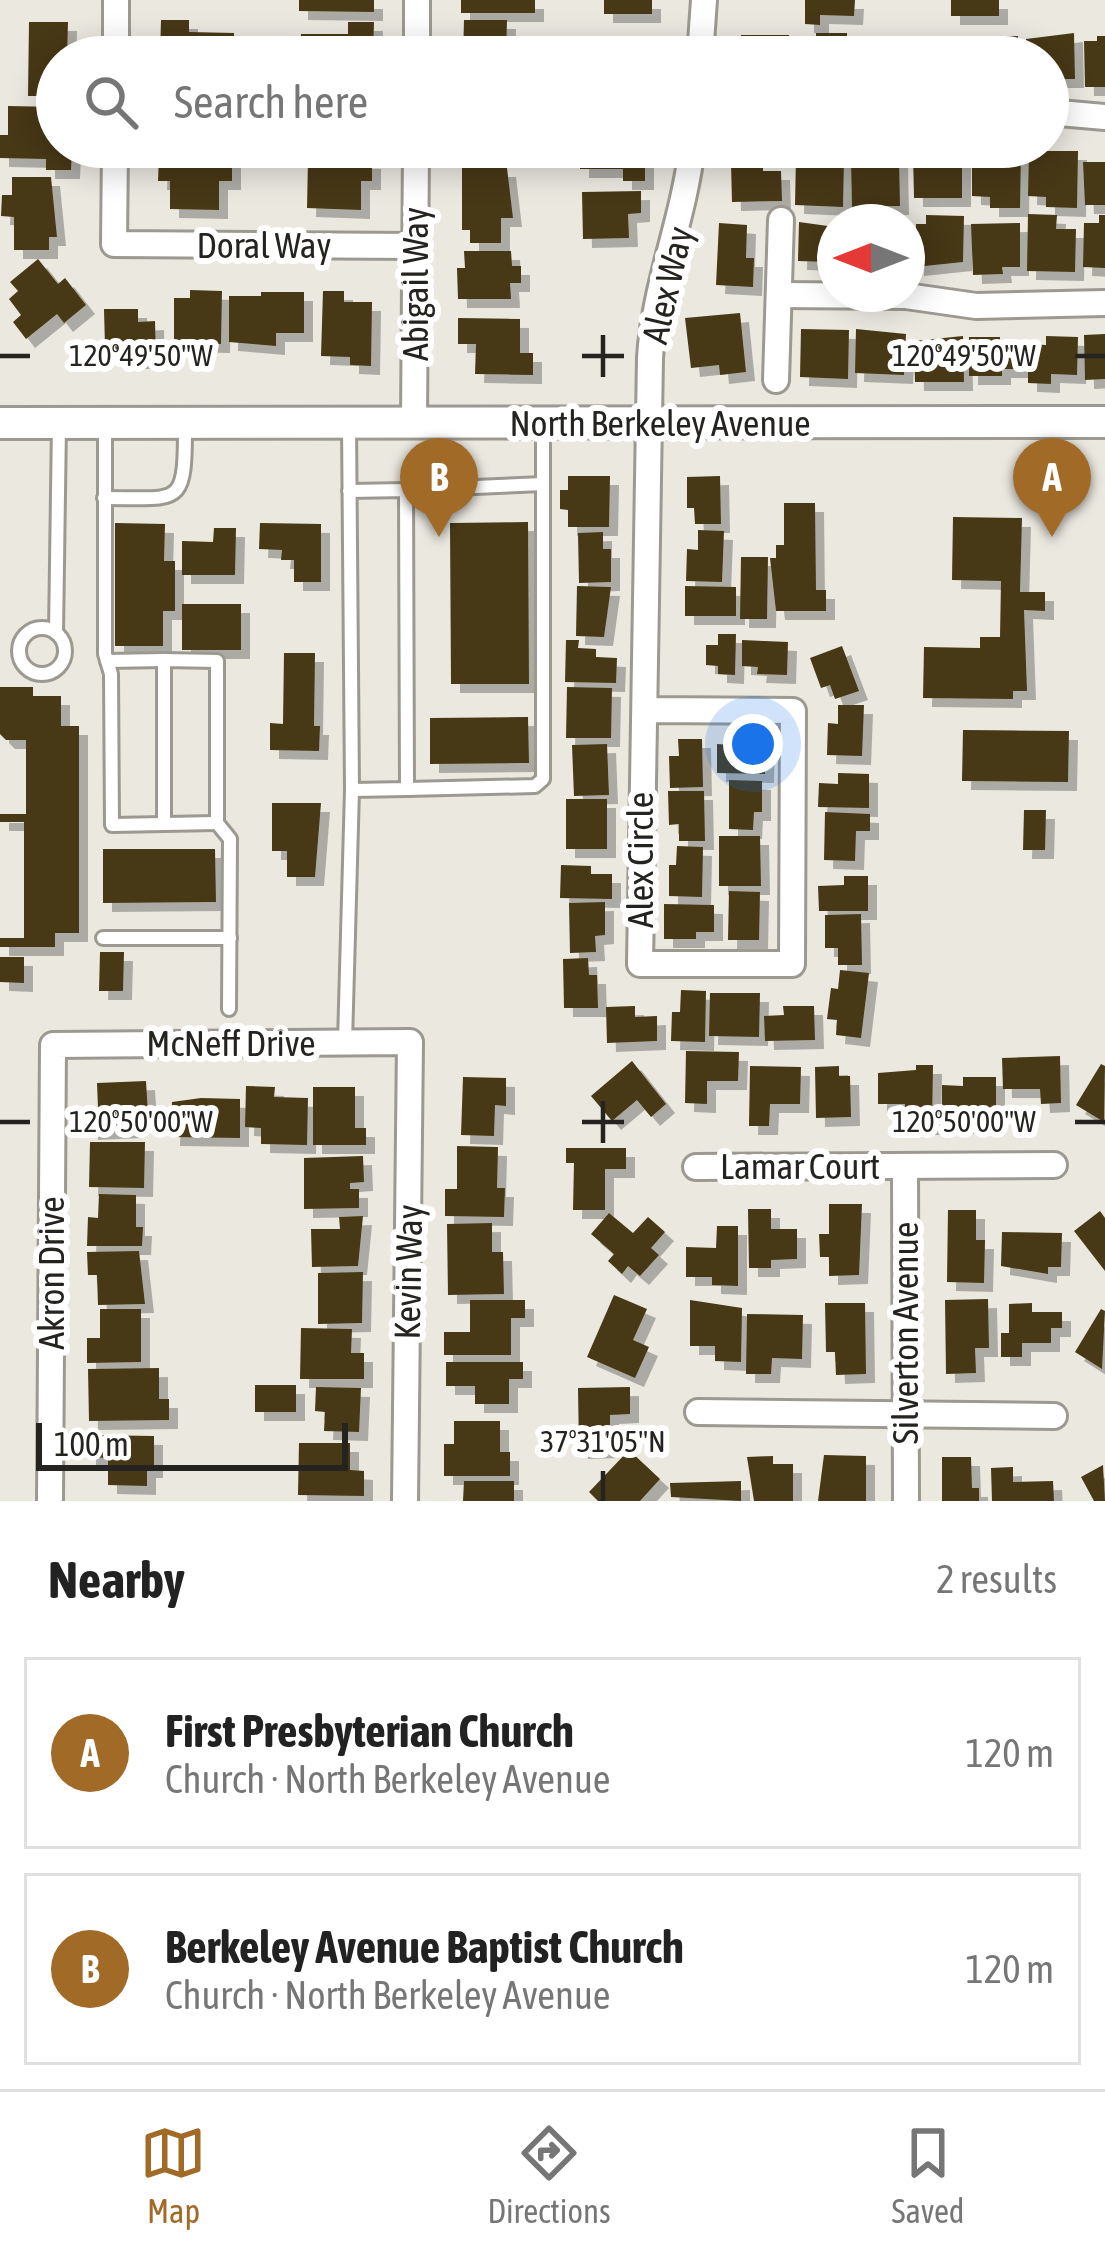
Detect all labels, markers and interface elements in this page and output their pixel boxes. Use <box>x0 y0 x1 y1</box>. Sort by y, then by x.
search box <box>36 36 1069 168</box>
icon: search <box>78 69 144 135</box>
text: Search here <box>174 76 368 128</box>
north arrow <box>817 204 925 312</box>
street label: Abigail Way <box>394 207 436 361</box>
street label: Alex Way <box>633 222 701 348</box>
street label: Doral Way <box>197 224 331 266</box>
text: 120°49'50"W <box>69 338 213 372</box>
text: 120°49'50"W <box>892 338 1036 372</box>
street label: North Berkeley Avenue <box>509 402 811 444</box>
pin: B <box>400 438 478 537</box>
pin: A <box>1013 438 1091 537</box>
your location <box>723 714 783 774</box>
street label: Alex Circle <box>619 792 661 928</box>
street label: McNeff Drive <box>146 1022 316 1064</box>
text: 120°50'00"W <box>69 1104 213 1138</box>
text: 120°50'00"W <box>892 1104 1036 1138</box>
street label: Lamar Court <box>720 1145 880 1187</box>
street label: Akron Drive <box>30 1196 72 1350</box>
street label: Kevin Way <box>386 1204 430 1340</box>
street label: Silverton Avenue <box>884 1222 926 1444</box>
scale bar <box>36 1417 348 1470</box>
text: 37°31'05"N <box>540 1424 666 1458</box>
text: 100 m <box>54 1425 129 1463</box>
text: Nearby <box>48 1550 185 1609</box>
text: 2 results <box>936 1557 1057 1601</box>
text: First Presbyterian Church <box>165 1705 574 1757</box>
text: A <box>80 1731 100 1775</box>
text: 120 m <box>966 1731 1054 1775</box>
text: Church · North Berkeley Avenue <box>165 1757 611 1801</box>
text: Berkeley Avenue Baptist Church <box>165 1921 684 1973</box>
text: B <box>81 1947 99 1991</box>
text: 120 m <box>966 1947 1054 1991</box>
text: Church · North Berkeley Avenue <box>165 1973 611 2017</box>
tab: Map <box>140 2120 206 2230</box>
tab: Directions <box>487 2120 611 2230</box>
tab: Saved <box>892 2120 964 2230</box>

